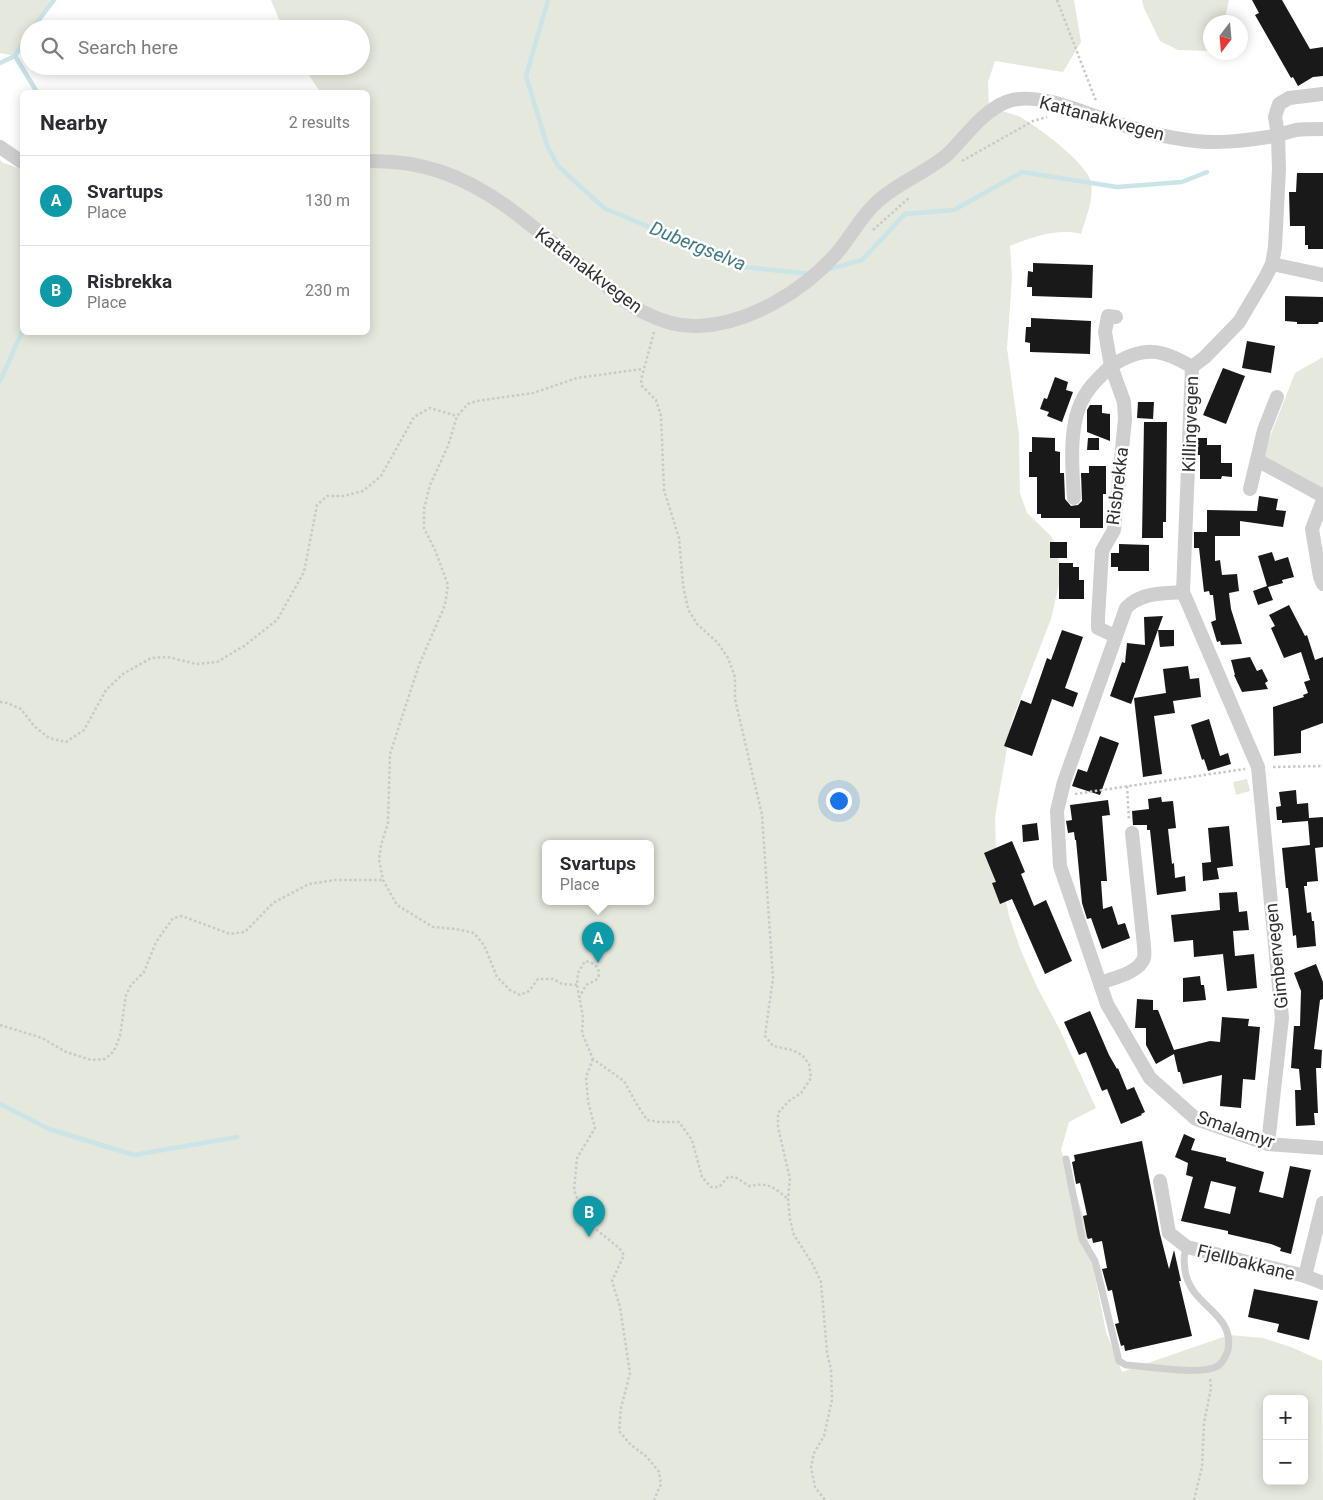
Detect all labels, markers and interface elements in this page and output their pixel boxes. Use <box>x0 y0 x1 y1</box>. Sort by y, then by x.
north arrow <box>1203 15 1248 60</box>
search box <box>20 20 370 75</box>
icon: search <box>38 34 66 62</box>
text: Search here <box>78 36 178 59</box>
street label: Kattanakkvegen <box>1037 91 1167 145</box>
text: Nearby <box>40 111 107 135</box>
text: 2 results <box>289 113 350 132</box>
text: Svartups <box>87 180 163 203</box>
text: A <box>51 191 61 210</box>
text: 130 m <box>305 191 350 210</box>
text: Place <box>87 203 127 222</box>
water label: Dubergselva <box>647 216 749 276</box>
street label: Kattanakkvegen <box>531 223 647 317</box>
text: Risbrekka <box>87 270 172 293</box>
text: B <box>51 281 61 300</box>
text: 230 m <box>305 281 350 300</box>
text: Place <box>87 293 127 312</box>
street label: Killingvegen <box>1178 375 1202 473</box>
street label: Risbrekka <box>1102 446 1132 526</box>
your location <box>826 788 852 814</box>
popup <box>542 840 654 905</box>
text: Svartups <box>560 852 636 875</box>
text: Place <box>560 875 599 894</box>
street label: Gimbervegen <box>1260 902 1292 1010</box>
pin: A <box>582 922 614 963</box>
street label: Smalamyr <box>1194 1106 1278 1152</box>
pin: B <box>573 1196 605 1237</box>
street label: Fjellbakkane <box>1195 1240 1297 1284</box>
map controls <box>1263 1395 1308 1485</box>
button: + <box>1263 1395 1308 1440</box>
button: − <box>1263 1440 1308 1485</box>

